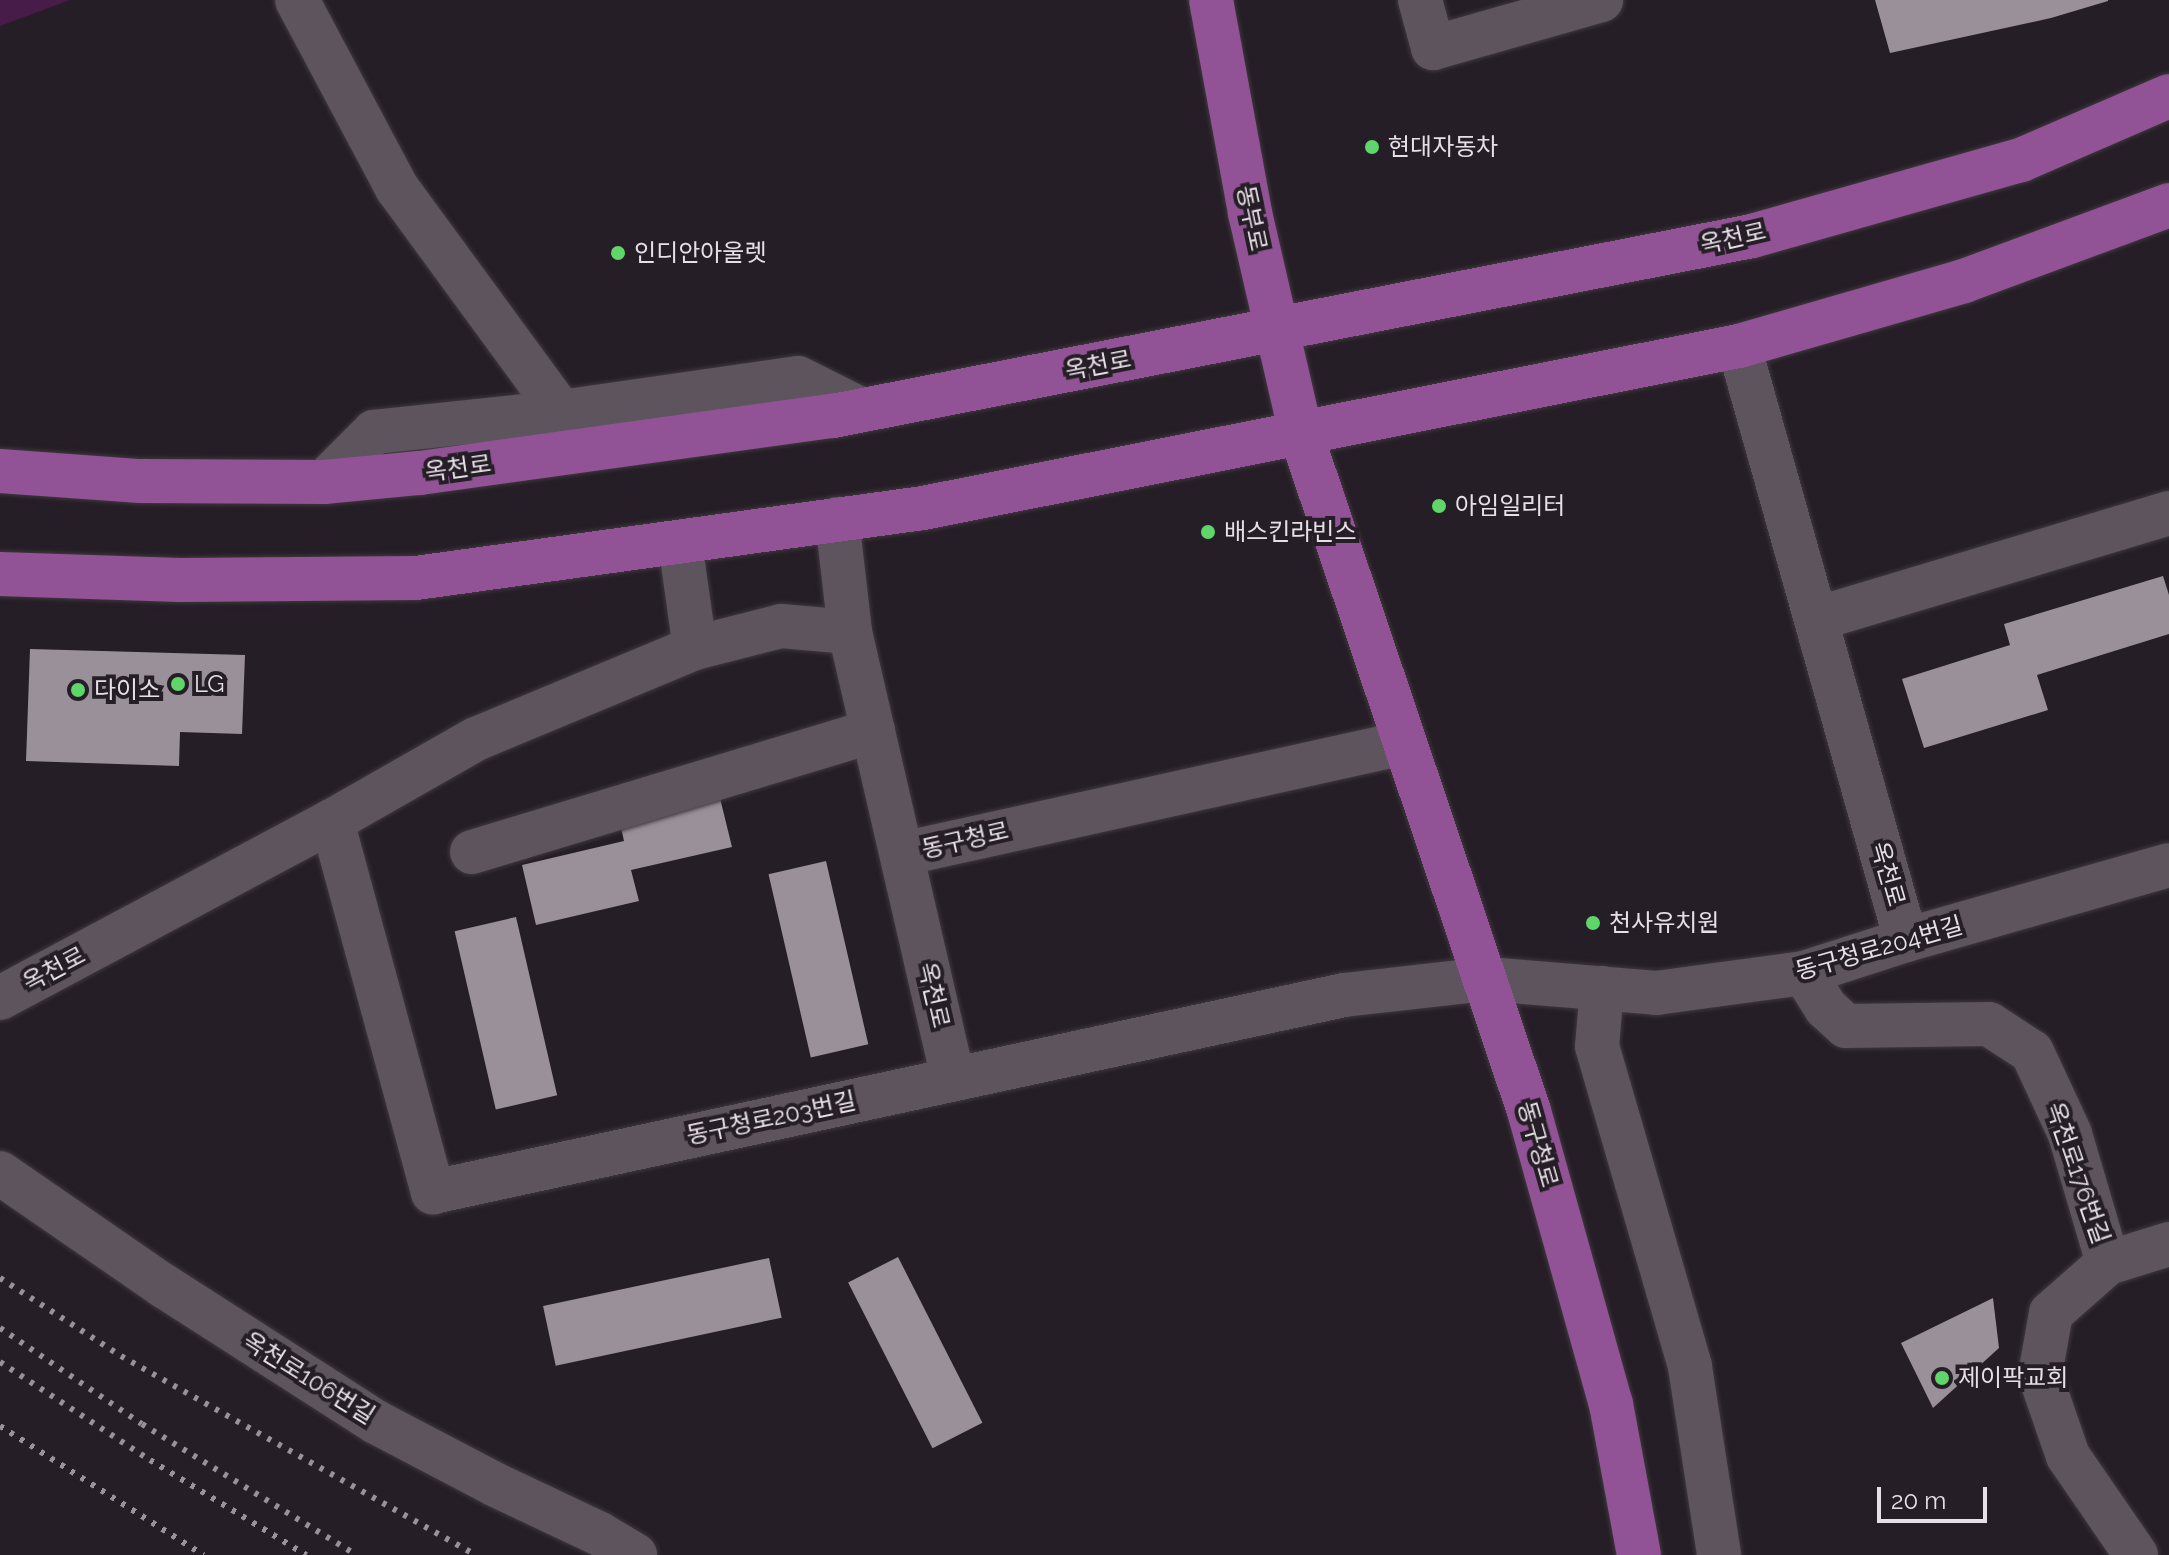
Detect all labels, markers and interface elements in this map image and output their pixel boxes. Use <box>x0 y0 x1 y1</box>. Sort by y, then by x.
place label: 현대자동차 <box>1388 133 1498 161</box>
marker: 현대자동차 <box>1363 138 1381 156</box>
street label: 동부로 <box>1231 183 1273 253</box>
street label: 옥천로 <box>1697 217 1769 259</box>
place label: 인디안아울렛 <box>634 239 766 267</box>
marker: 인디안아울렛 <box>609 244 627 262</box>
street label: 옥천로 <box>1063 345 1133 385</box>
street label: 옥천로 <box>423 449 493 487</box>
place label: 아임일리터 <box>1455 492 1565 520</box>
marker: 아임일리터 <box>1430 497 1448 515</box>
place label: 배스킨라빈스 <box>1224 518 1356 546</box>
marker: 배스킨라빈스 <box>1199 523 1217 541</box>
place label: LG <box>194 670 224 698</box>
marker: LG <box>169 675 187 693</box>
place label: 다이소 <box>94 676 160 704</box>
marker: 다이소 <box>69 681 87 699</box>
street label: 동구청로 <box>919 816 1011 864</box>
street label: 옥천로 <box>1865 838 1911 910</box>
place label: 천사유치원 <box>1609 909 1719 937</box>
street label: 동구청로204번길 <box>1792 910 1966 986</box>
marker: 천사유치원 <box>1584 914 1602 932</box>
street label: 옥천로 <box>18 941 90 997</box>
street label: 옥천로 <box>913 959 955 1031</box>
street label: 동구청로203번길 <box>684 1086 858 1150</box>
street label: 동구청로 <box>1512 1098 1564 1190</box>
street label: 옥천로176번길 <box>2040 1098 2116 1248</box>
street label: 옥천로106번길 <box>238 1326 380 1430</box>
place label: 제이팍교회 <box>1958 1364 2068 1392</box>
marker: 제이팍교회 <box>1933 1369 1951 1387</box>
scale bar <box>1881 1471 1991 1521</box>
text: 20 m <box>1891 1486 1946 1515</box>

